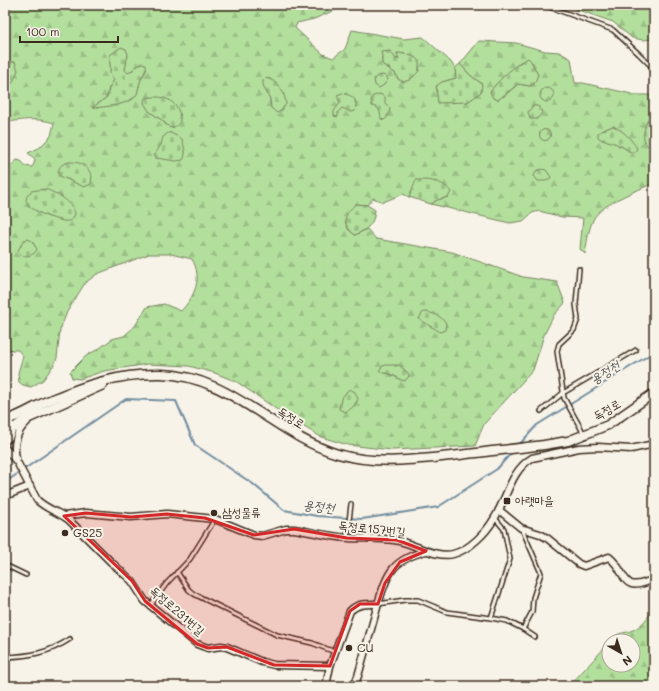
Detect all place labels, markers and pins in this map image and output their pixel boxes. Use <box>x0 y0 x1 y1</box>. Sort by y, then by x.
place label: 아랫마을 <box>515 492 554 508</box>
marker: 아랫마을 <box>502 496 512 506</box>
place label: 삼성물류 <box>222 504 261 520</box>
marker: 삼성물류 <box>209 508 219 518</box>
place label: GS25 <box>73 524 102 540</box>
marker: GS25 <box>60 528 70 538</box>
place label: CU <box>357 639 374 655</box>
marker: CU <box>344 643 354 653</box>

